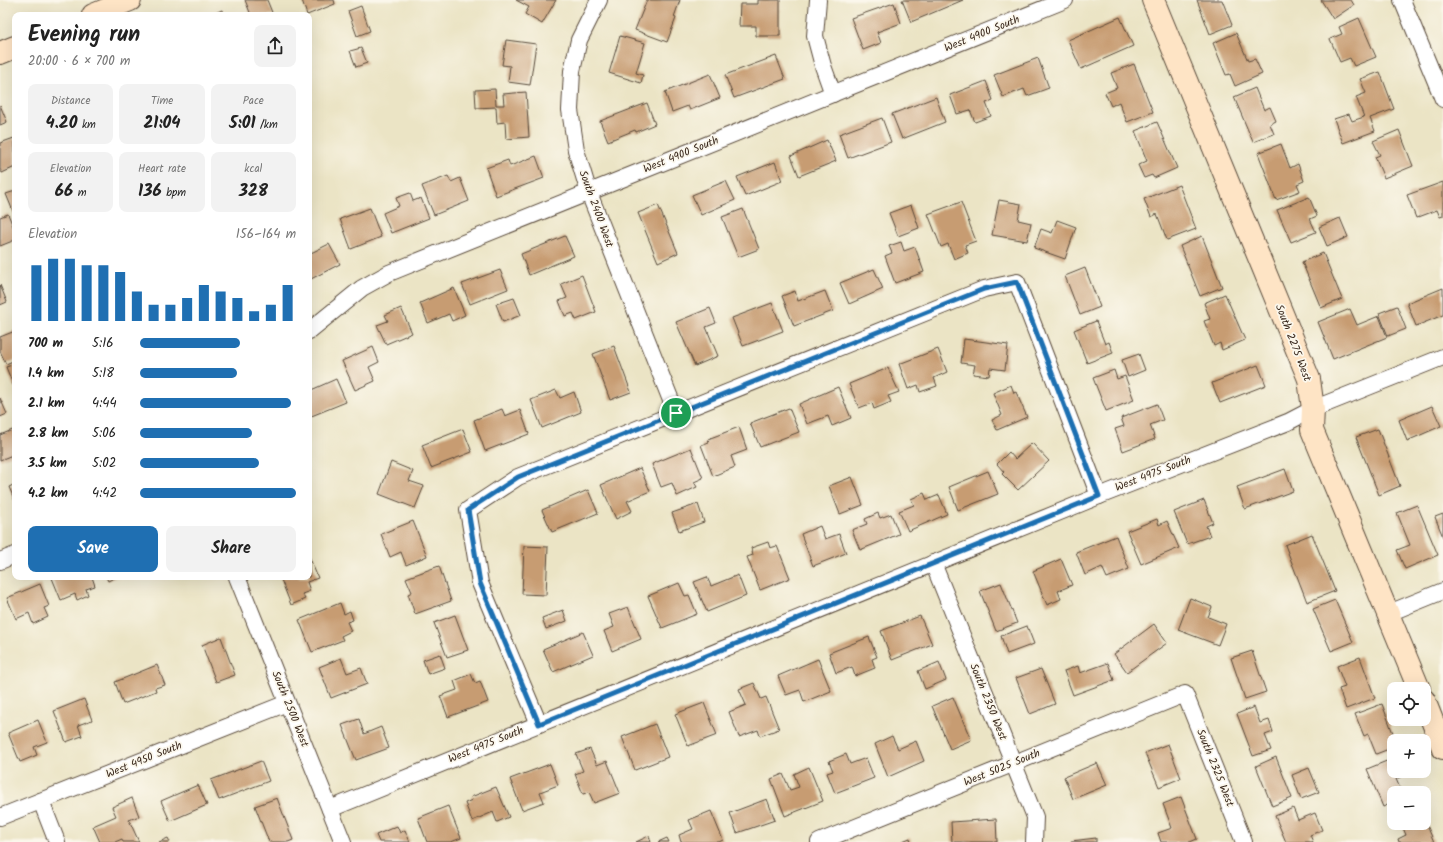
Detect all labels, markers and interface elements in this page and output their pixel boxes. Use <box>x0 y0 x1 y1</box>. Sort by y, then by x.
street label: West 4900 South <box>942 11 1023 57</box>
text: Evening run <box>28 18 140 53</box>
button: share <box>254 25 296 67</box>
text: 20:00 · 6 × 700 m <box>28 51 130 72</box>
text: Distance <box>51 92 90 110</box>
text: Time <box>151 92 173 110</box>
text: Pace <box>243 92 264 110</box>
text: 4.20 <box>46 110 77 137</box>
text: 21:04 <box>143 110 181 137</box>
text: 5:01 <box>229 110 256 137</box>
text: km <box>77 116 96 134</box>
text: /km <box>256 116 278 134</box>
street label: West 4900 South <box>641 132 722 178</box>
text: Elevation <box>50 160 91 178</box>
text: Heart rate <box>138 160 186 178</box>
text: kcal <box>244 160 262 178</box>
street label: South 2400 West <box>574 168 619 251</box>
text: 66 <box>55 178 73 205</box>
text: 136 <box>138 178 162 205</box>
text: 328 <box>239 178 268 205</box>
text: m <box>73 184 86 202</box>
text: bpm <box>162 184 186 202</box>
text: Elevation <box>28 224 77 245</box>
text: 156–164 m <box>236 224 296 245</box>
street label: South 2275 West <box>1270 302 1316 385</box>
text: 700 m <box>28 333 63 354</box>
text: 5:16 <box>92 333 114 354</box>
text: 1.4 km <box>28 363 64 384</box>
text: 5:18 <box>92 363 114 384</box>
text: 2.1 km <box>28 393 65 414</box>
text: 4:44 <box>92 393 117 414</box>
pin <box>659 396 693 430</box>
icon: arrive <box>665 402 687 424</box>
text: 2.8 km <box>28 423 68 444</box>
text: 5:06 <box>92 423 116 444</box>
street label: West 4975 South <box>1112 451 1194 497</box>
text: 3.5 km <box>28 453 67 474</box>
text: 5:02 <box>92 453 116 474</box>
text: 4.2 km <box>28 483 68 504</box>
text: 4:42 <box>92 483 117 504</box>
button: Save <box>28 526 158 572</box>
button: Share <box>166 526 296 572</box>
street label: South 2350 West <box>964 661 1012 744</box>
street label: South 2500 West <box>267 668 314 751</box>
map controls <box>1387 682 1431 830</box>
button: locate <box>1387 682 1431 726</box>
street label: West 4975 South <box>446 722 527 768</box>
street label: South 2325 West <box>1191 726 1239 810</box>
button: + <box>1387 734 1431 778</box>
street label: West 4950 South <box>103 737 185 783</box>
street label: West 5025 South <box>961 744 1043 792</box>
button: − <box>1387 786 1431 830</box>

